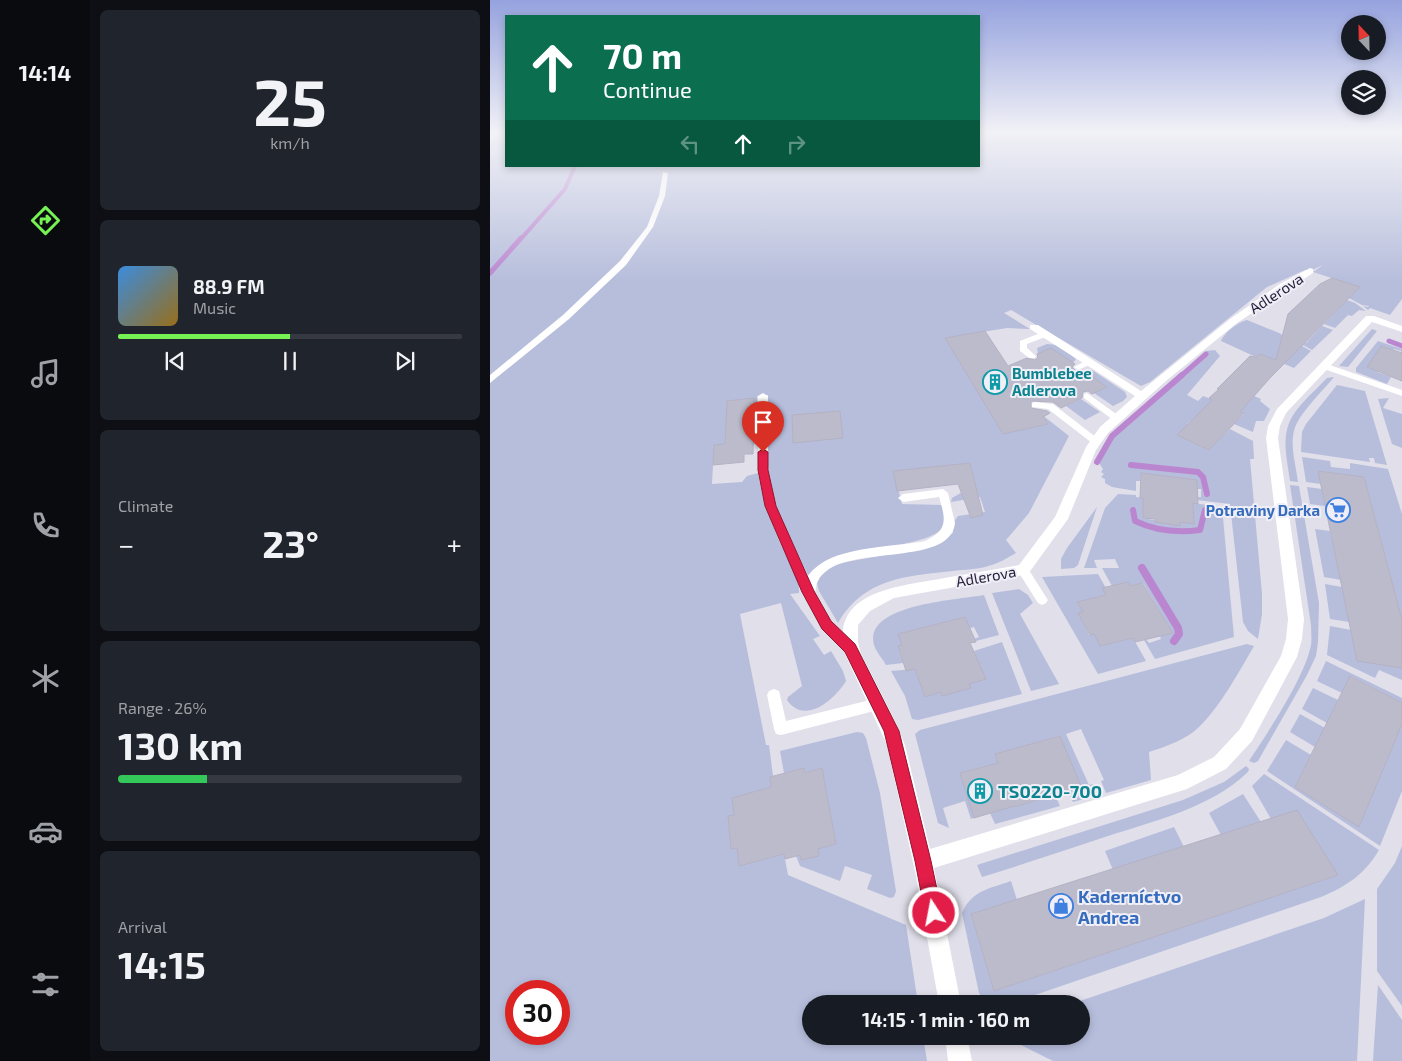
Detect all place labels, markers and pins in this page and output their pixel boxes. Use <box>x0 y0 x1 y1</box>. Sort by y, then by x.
place label: Bumblebee Adlerova <box>1012 364 1092 399</box>
building icon: Bumblebee Adlerova <box>982 369 1008 395</box>
pin <box>742 401 784 452</box>
supermarket icon: Potraviny Darka <box>1325 497 1351 523</box>
place label: Potraviny Darka <box>1206 501 1320 520</box>
building icon: TS0220-700 <box>967 778 993 804</box>
place label: TS0220-700 <box>998 780 1102 802</box>
place label: Kaderníctvo Andrea <box>1078 885 1181 928</box>
shop icon: Kaderníctvo Andrea <box>1048 893 1074 919</box>

